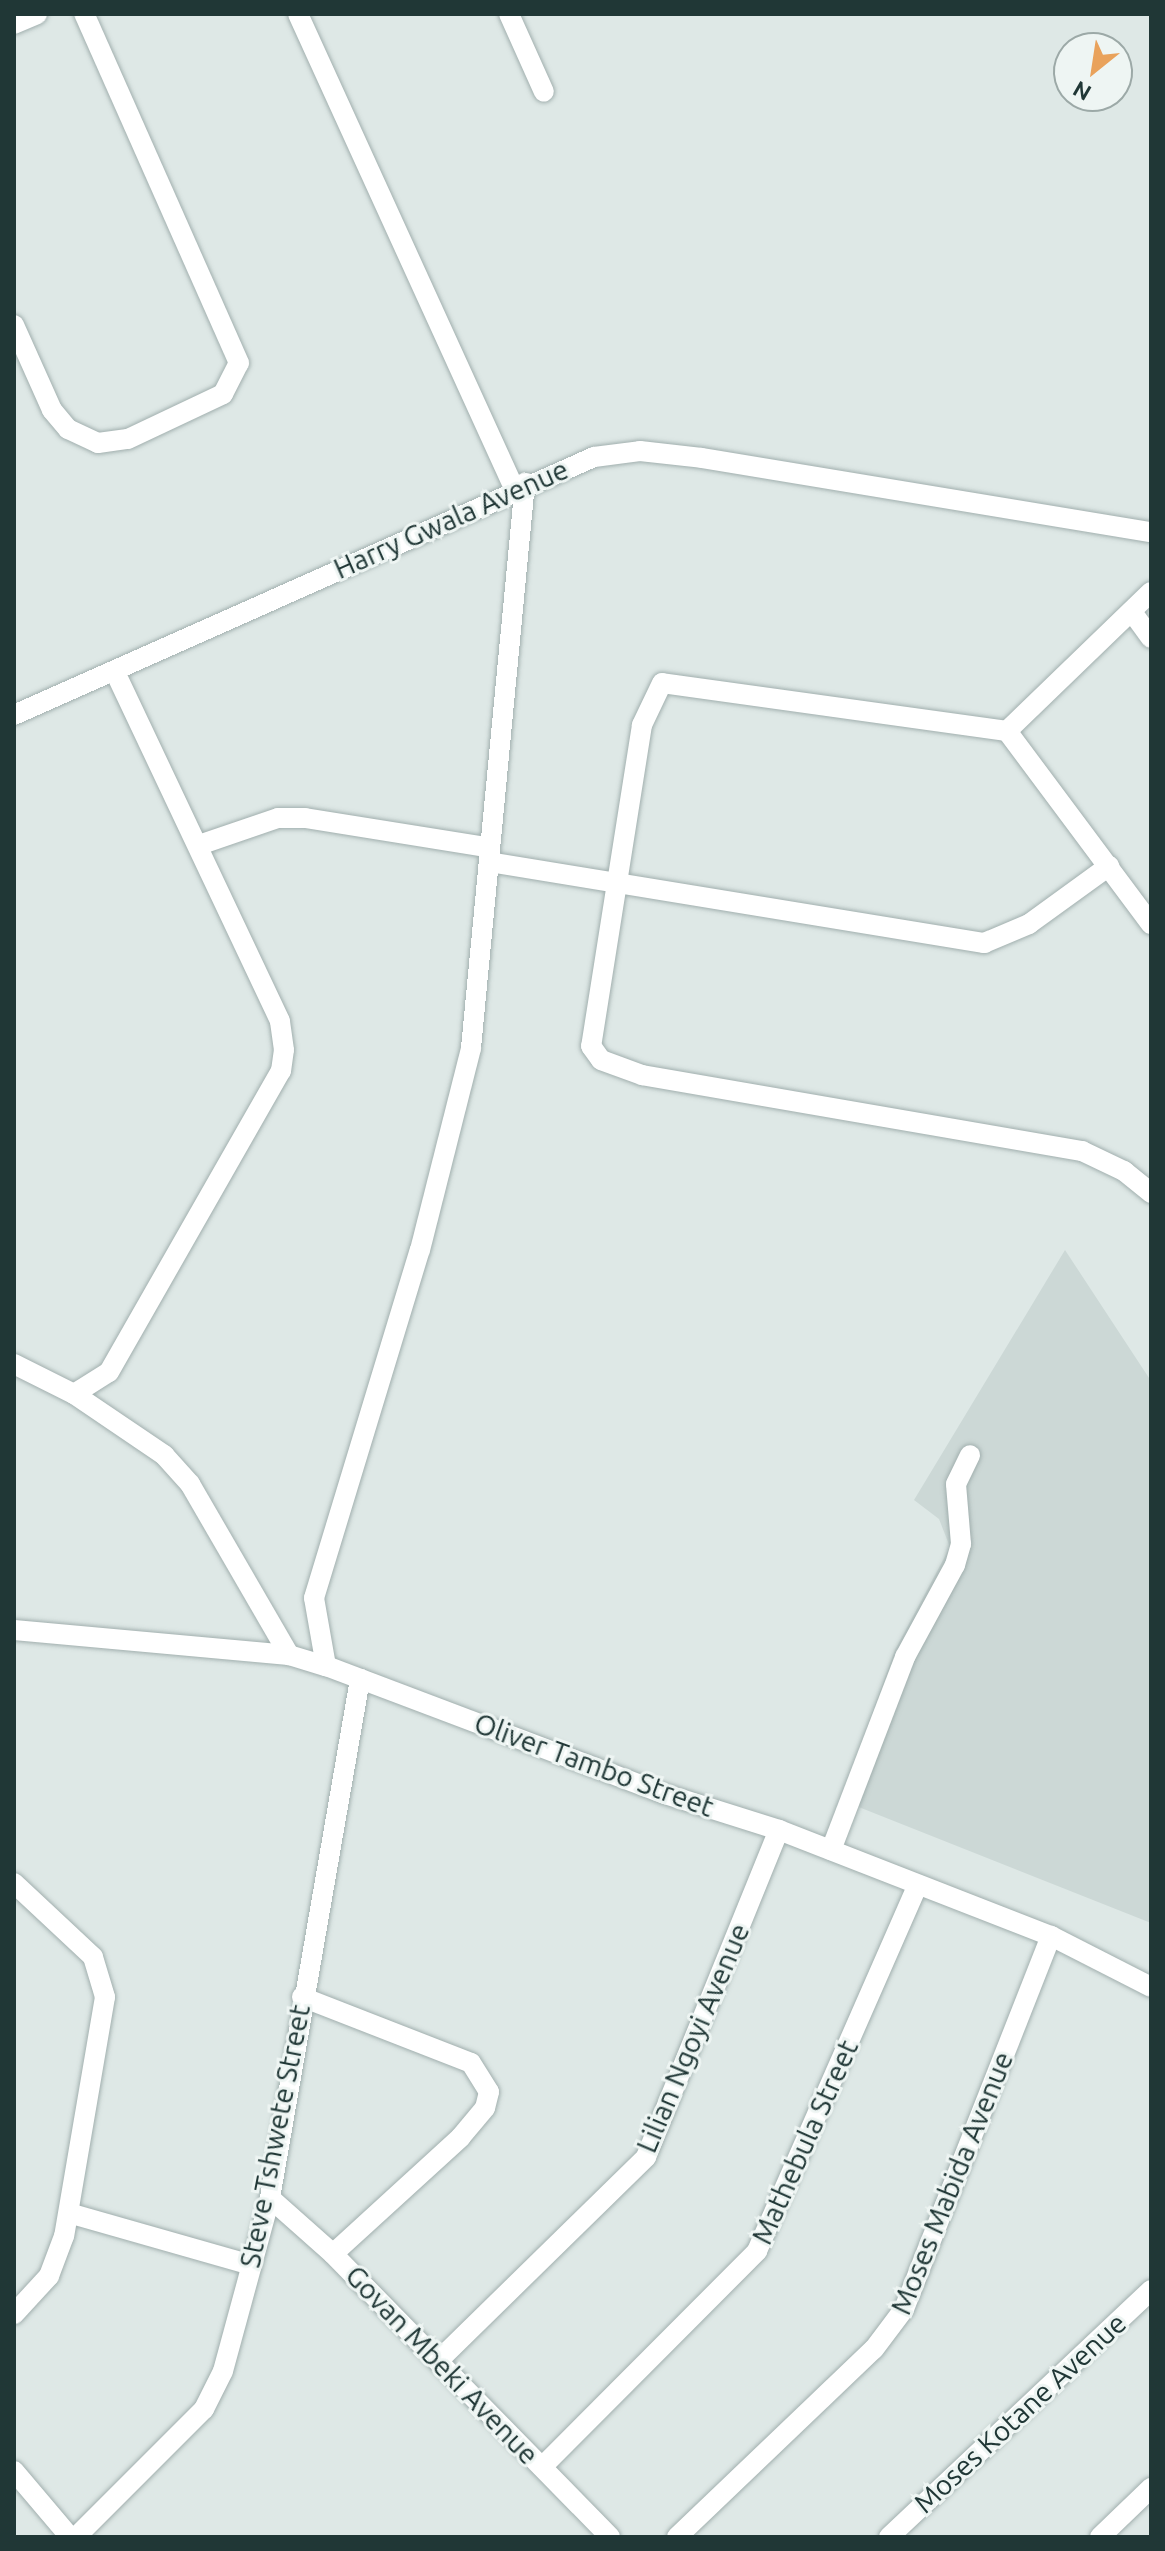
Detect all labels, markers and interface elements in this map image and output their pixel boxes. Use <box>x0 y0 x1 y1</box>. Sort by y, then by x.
north arrow <box>1053 32 1133 112</box>
text: N <box>1068 77 1095 106</box>
street label: Harry Gwala Avenue <box>329 452 573 586</box>
street label: Oliver Tambo Street <box>470 1706 718 1824</box>
street label: Lilian Ngoyi Avenue <box>630 1918 756 2158</box>
street label: Steve Tshwete Street <box>233 2002 317 2270</box>
street label: Mathebula Street <box>745 2035 865 2249</box>
street label: Moses Mabida Avenue <box>884 2047 1020 2319</box>
street label: Govan Mbeki Avenue <box>339 2259 545 2471</box>
street label: Moses Kotane Avenue <box>907 2306 1133 2520</box>

